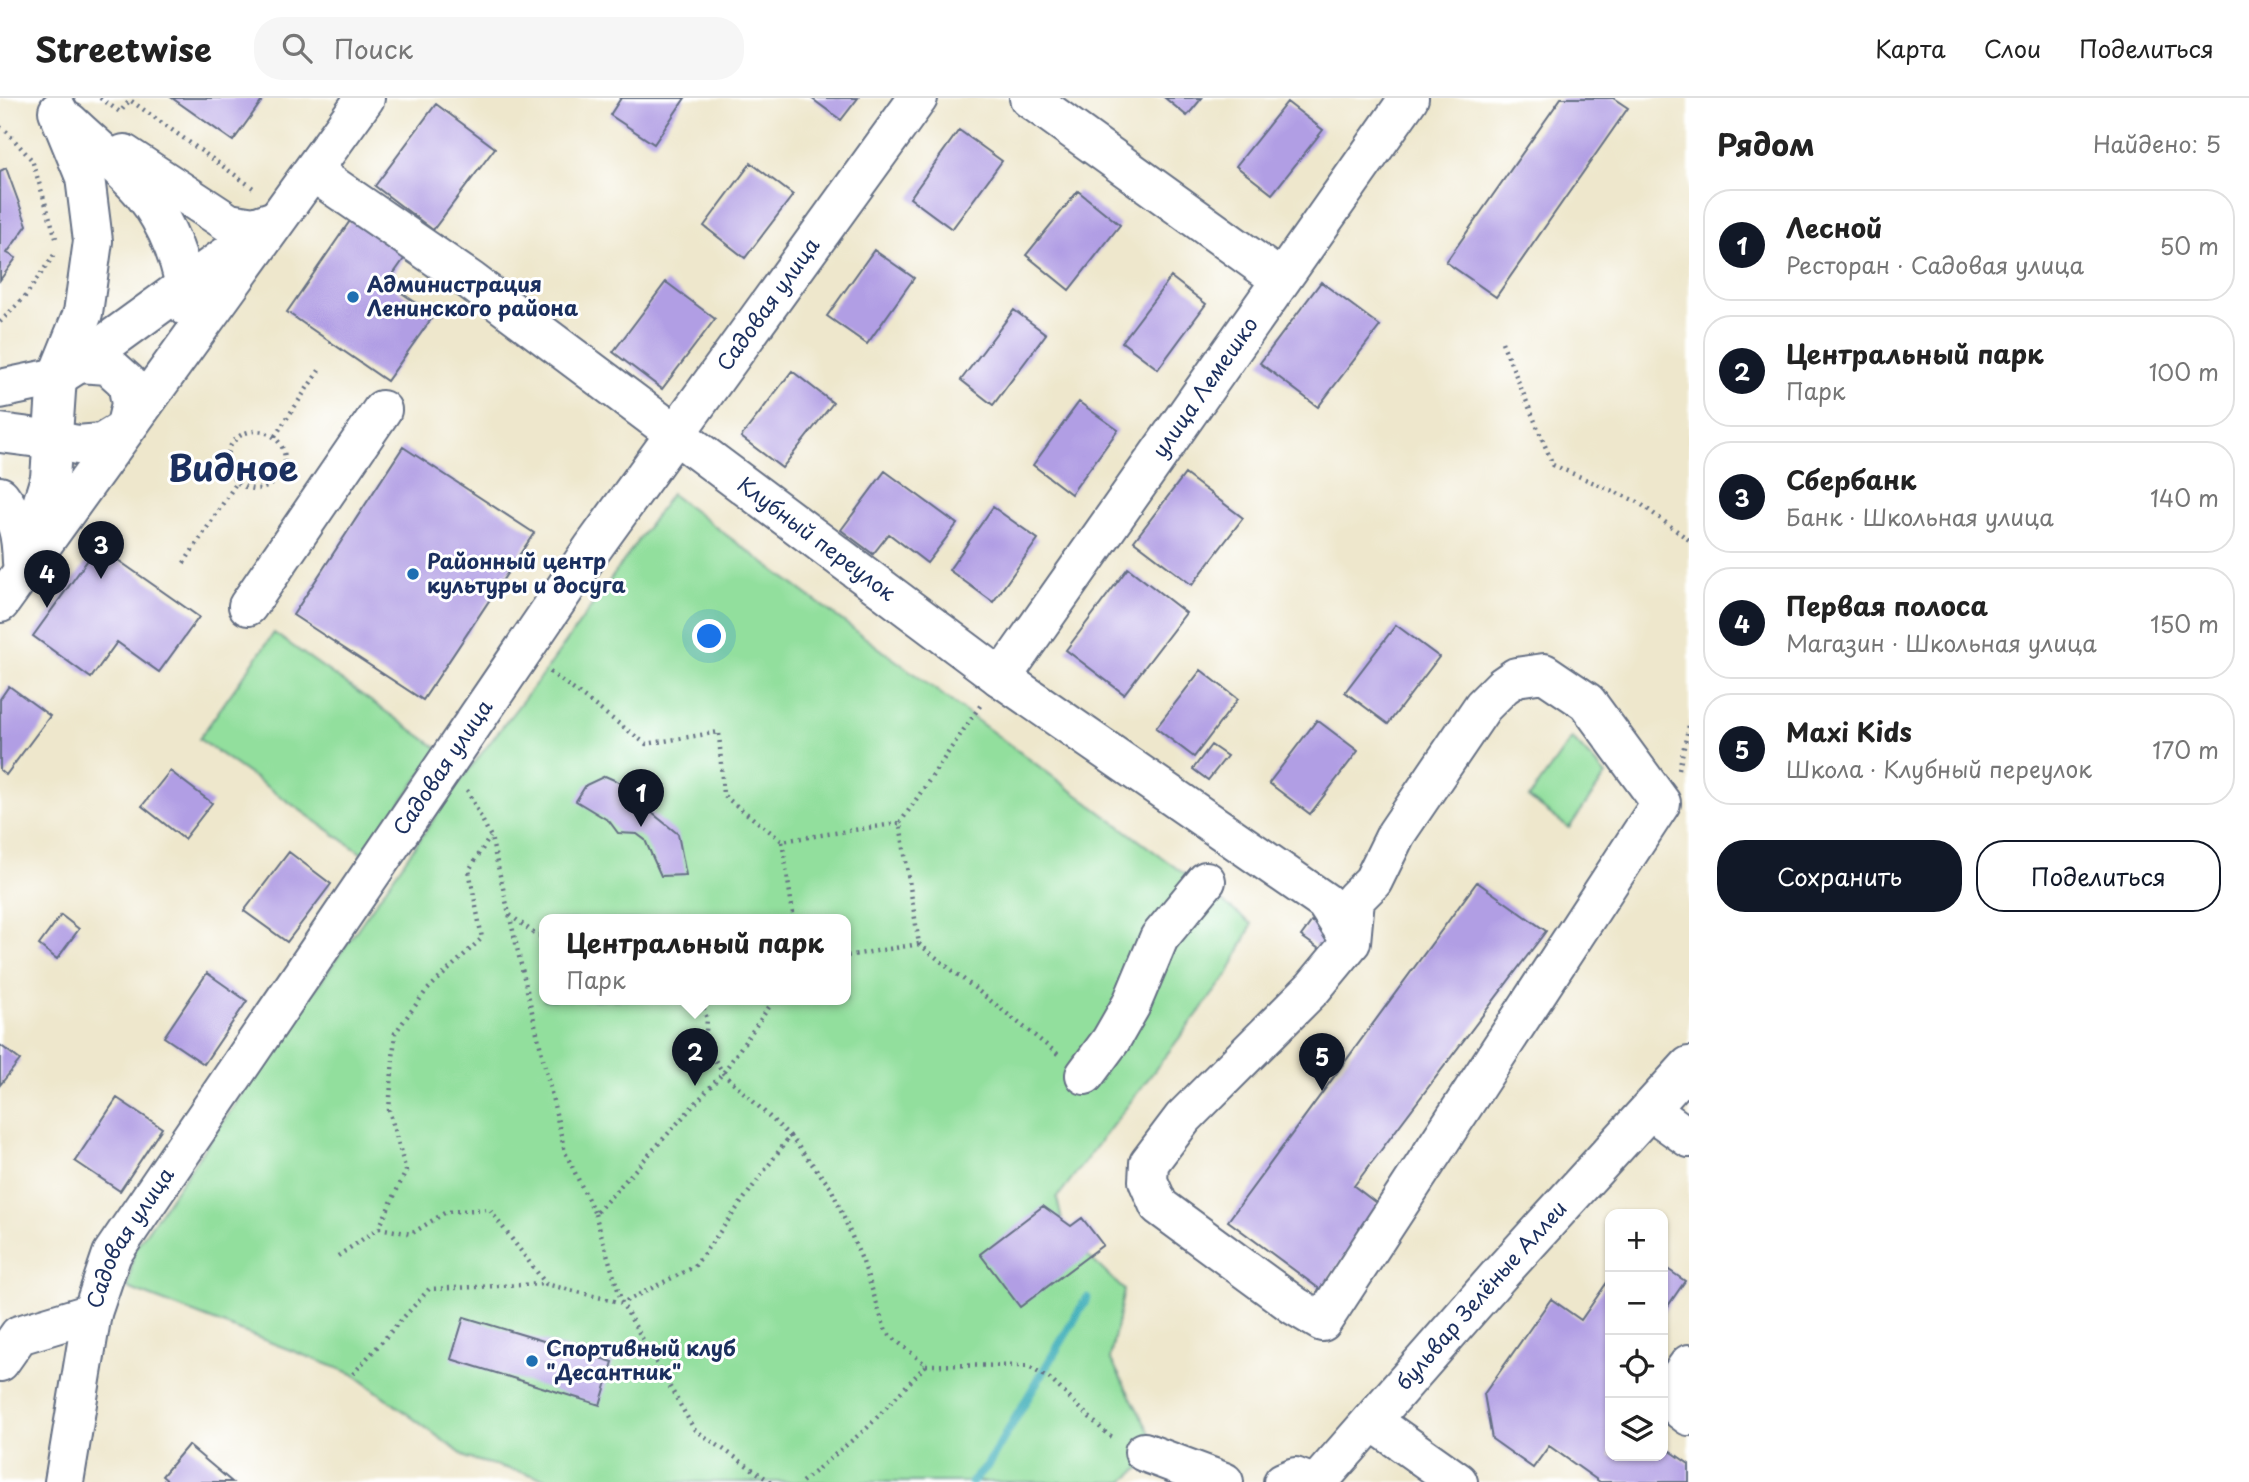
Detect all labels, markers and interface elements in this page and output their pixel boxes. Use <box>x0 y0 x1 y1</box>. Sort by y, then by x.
search box <box>254 17 744 80</box>
text: Streetwise <box>35 23 212 73</box>
icon: search <box>278 29 316 67</box>
text: Поиск <box>334 29 413 68</box>
text: Карта <box>1875 30 1946 66</box>
text: Слои <box>1984 30 2041 66</box>
text: Поделиться <box>2079 30 2214 66</box>
text: Рядом <box>1717 121 1815 166</box>
text: Найдено: 5 <box>2093 126 2221 161</box>
text: Лесной <box>1786 208 1882 247</box>
text: 1 <box>1737 228 1748 263</box>
text: 50 m <box>2159 228 2219 263</box>
street label: Садовая улица <box>708 229 827 377</box>
text: Ресторан · Садовая улица <box>1786 247 2084 282</box>
place label: Администрация Ленинского района <box>367 267 578 323</box>
marker: Администрация Ленинского района <box>345 289 361 305</box>
street label: улица Лемешко <box>1143 309 1265 463</box>
text: Центральный парк <box>1786 334 2044 373</box>
text: 2 <box>1734 354 1750 389</box>
text: 100 m <box>2149 354 2219 389</box>
text: Парк <box>1786 373 1845 408</box>
district label: Видное <box>168 440 299 493</box>
text: Сбербанк <box>1786 460 1916 499</box>
street label: Клубный переулок <box>731 468 904 608</box>
text: 3 <box>1734 480 1750 515</box>
text: 140 m <box>2150 480 2219 515</box>
text: Банк · Школьная улица <box>1786 499 2054 534</box>
pin: 3 <box>78 521 124 579</box>
place label: Районный центр культуры и досуга <box>427 544 626 600</box>
pin: 4 <box>24 550 70 608</box>
marker: Районный центр культуры и досуга <box>405 566 421 582</box>
text: Первая полоса <box>1786 586 1988 625</box>
text: 4 <box>1734 606 1750 641</box>
text: 150 m <box>2150 606 2219 641</box>
your location <box>692 619 726 653</box>
text: Магазин · Школьная улица <box>1786 625 2097 660</box>
street label: Садовая улица <box>384 692 500 841</box>
text: Maxi Kids <box>1786 712 1912 751</box>
text: 5 <box>1735 732 1749 767</box>
text: 170 m <box>2152 732 2219 767</box>
text: Школа · Клубный переулок <box>1786 751 2092 786</box>
pin: 1 <box>618 769 664 827</box>
button: Сохранить <box>1717 840 1962 912</box>
button: Поделиться <box>1976 840 2221 912</box>
popup <box>539 914 851 1005</box>
text: Центральный парк <box>566 923 824 962</box>
text: Парк <box>566 962 626 997</box>
pin: 2 <box>672 1028 718 1086</box>
pin: 5 <box>1299 1033 1345 1091</box>
street label: Садовая улица <box>77 1159 181 1312</box>
street label: бульвар Зелёные Аллеи <box>1387 1192 1573 1396</box>
map controls <box>1605 1209 1668 1461</box>
button: + <box>1605 1209 1668 1272</box>
button: − <box>1605 1272 1668 1335</box>
place label: Спортивный клуб "Десантник" <box>546 1331 736 1387</box>
button: locate <box>1605 1335 1668 1398</box>
marker: Спортивный клуб "Десантник" <box>524 1353 540 1369</box>
button: layers <box>1605 1398 1668 1461</box>

